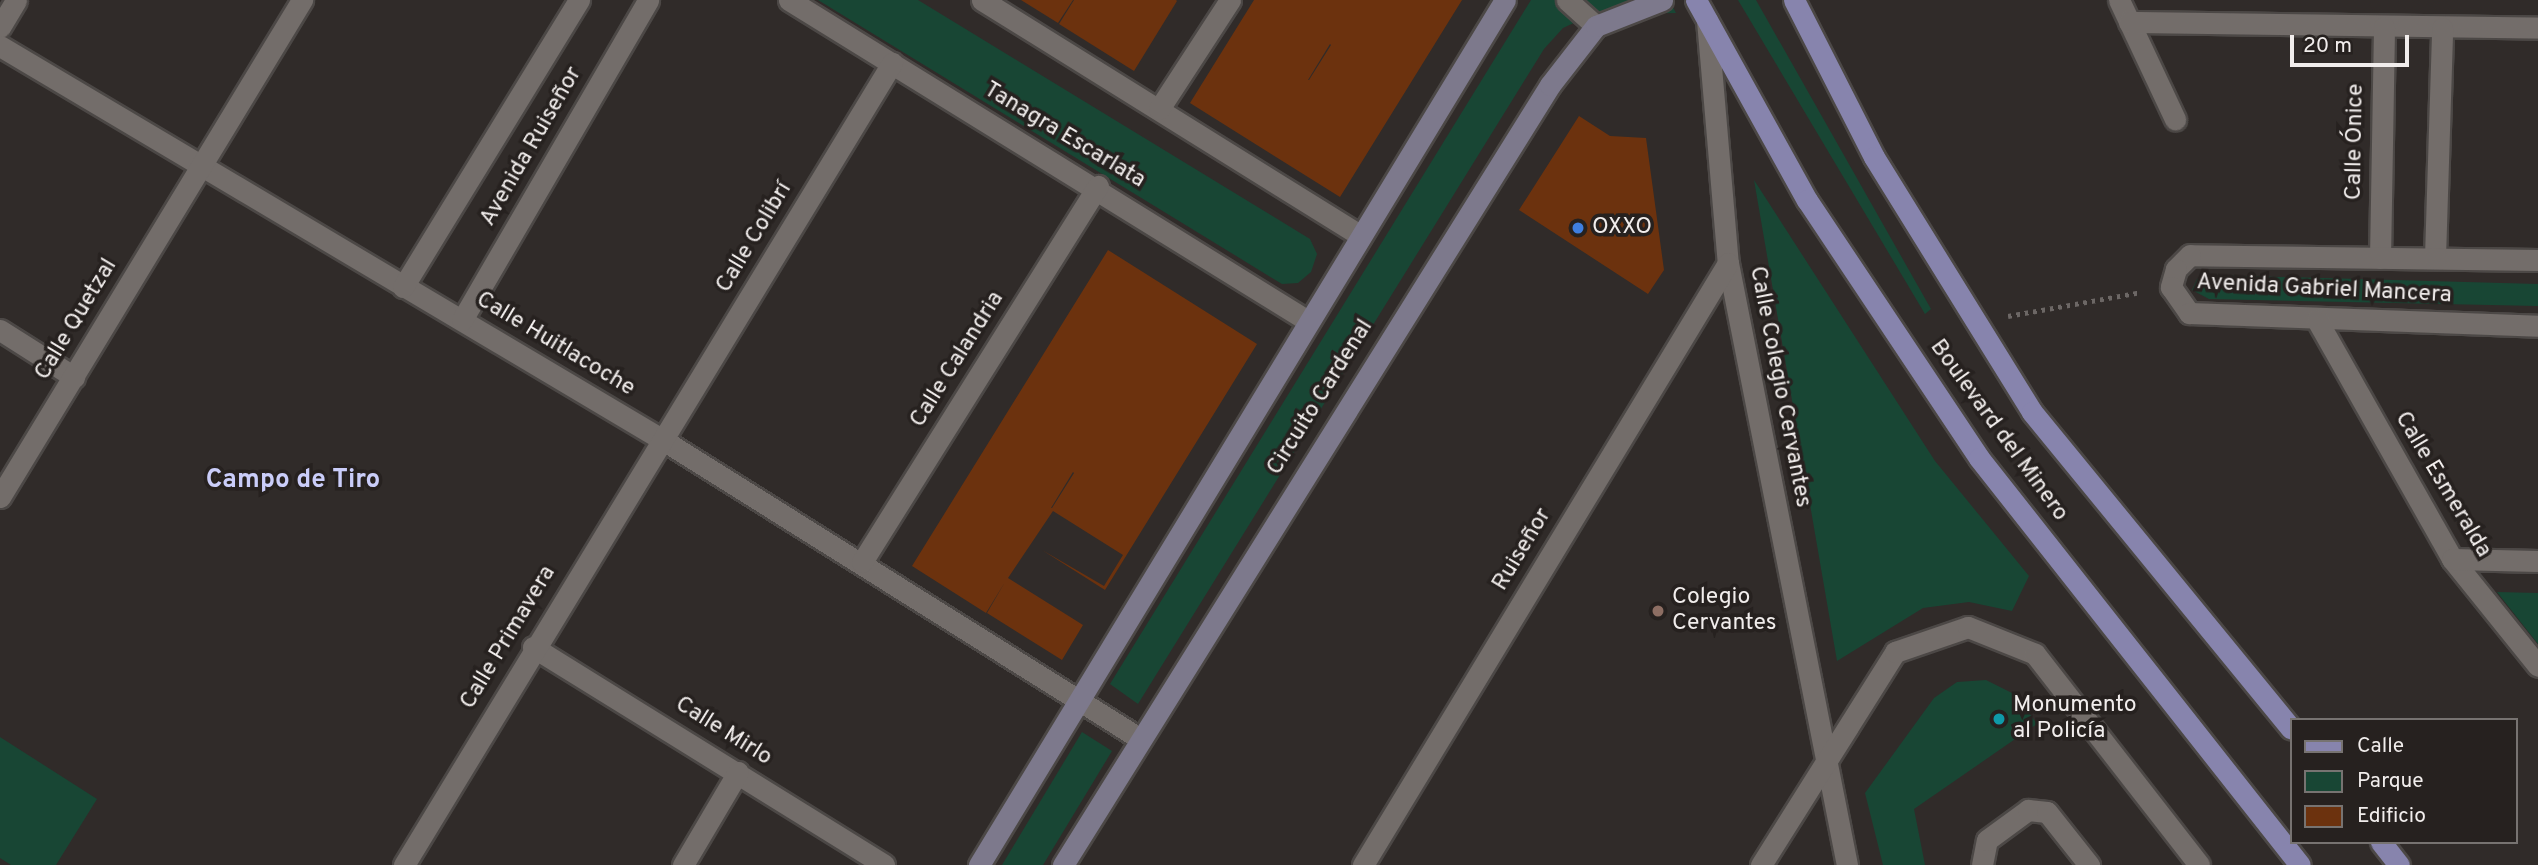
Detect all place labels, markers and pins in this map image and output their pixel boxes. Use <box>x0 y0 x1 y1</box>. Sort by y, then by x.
place label: OXXO <box>1592 214 1652 242</box>
marker: OXXO <box>1570 220 1586 236</box>
place label: Colegio Cervantes <box>1672 584 1776 638</box>
marker: Colegio Cervantes <box>1650 603 1666 619</box>
place label: Monumento al Policía <box>2013 692 2137 746</box>
marker: Monumento al Policía <box>1991 711 2007 727</box>

